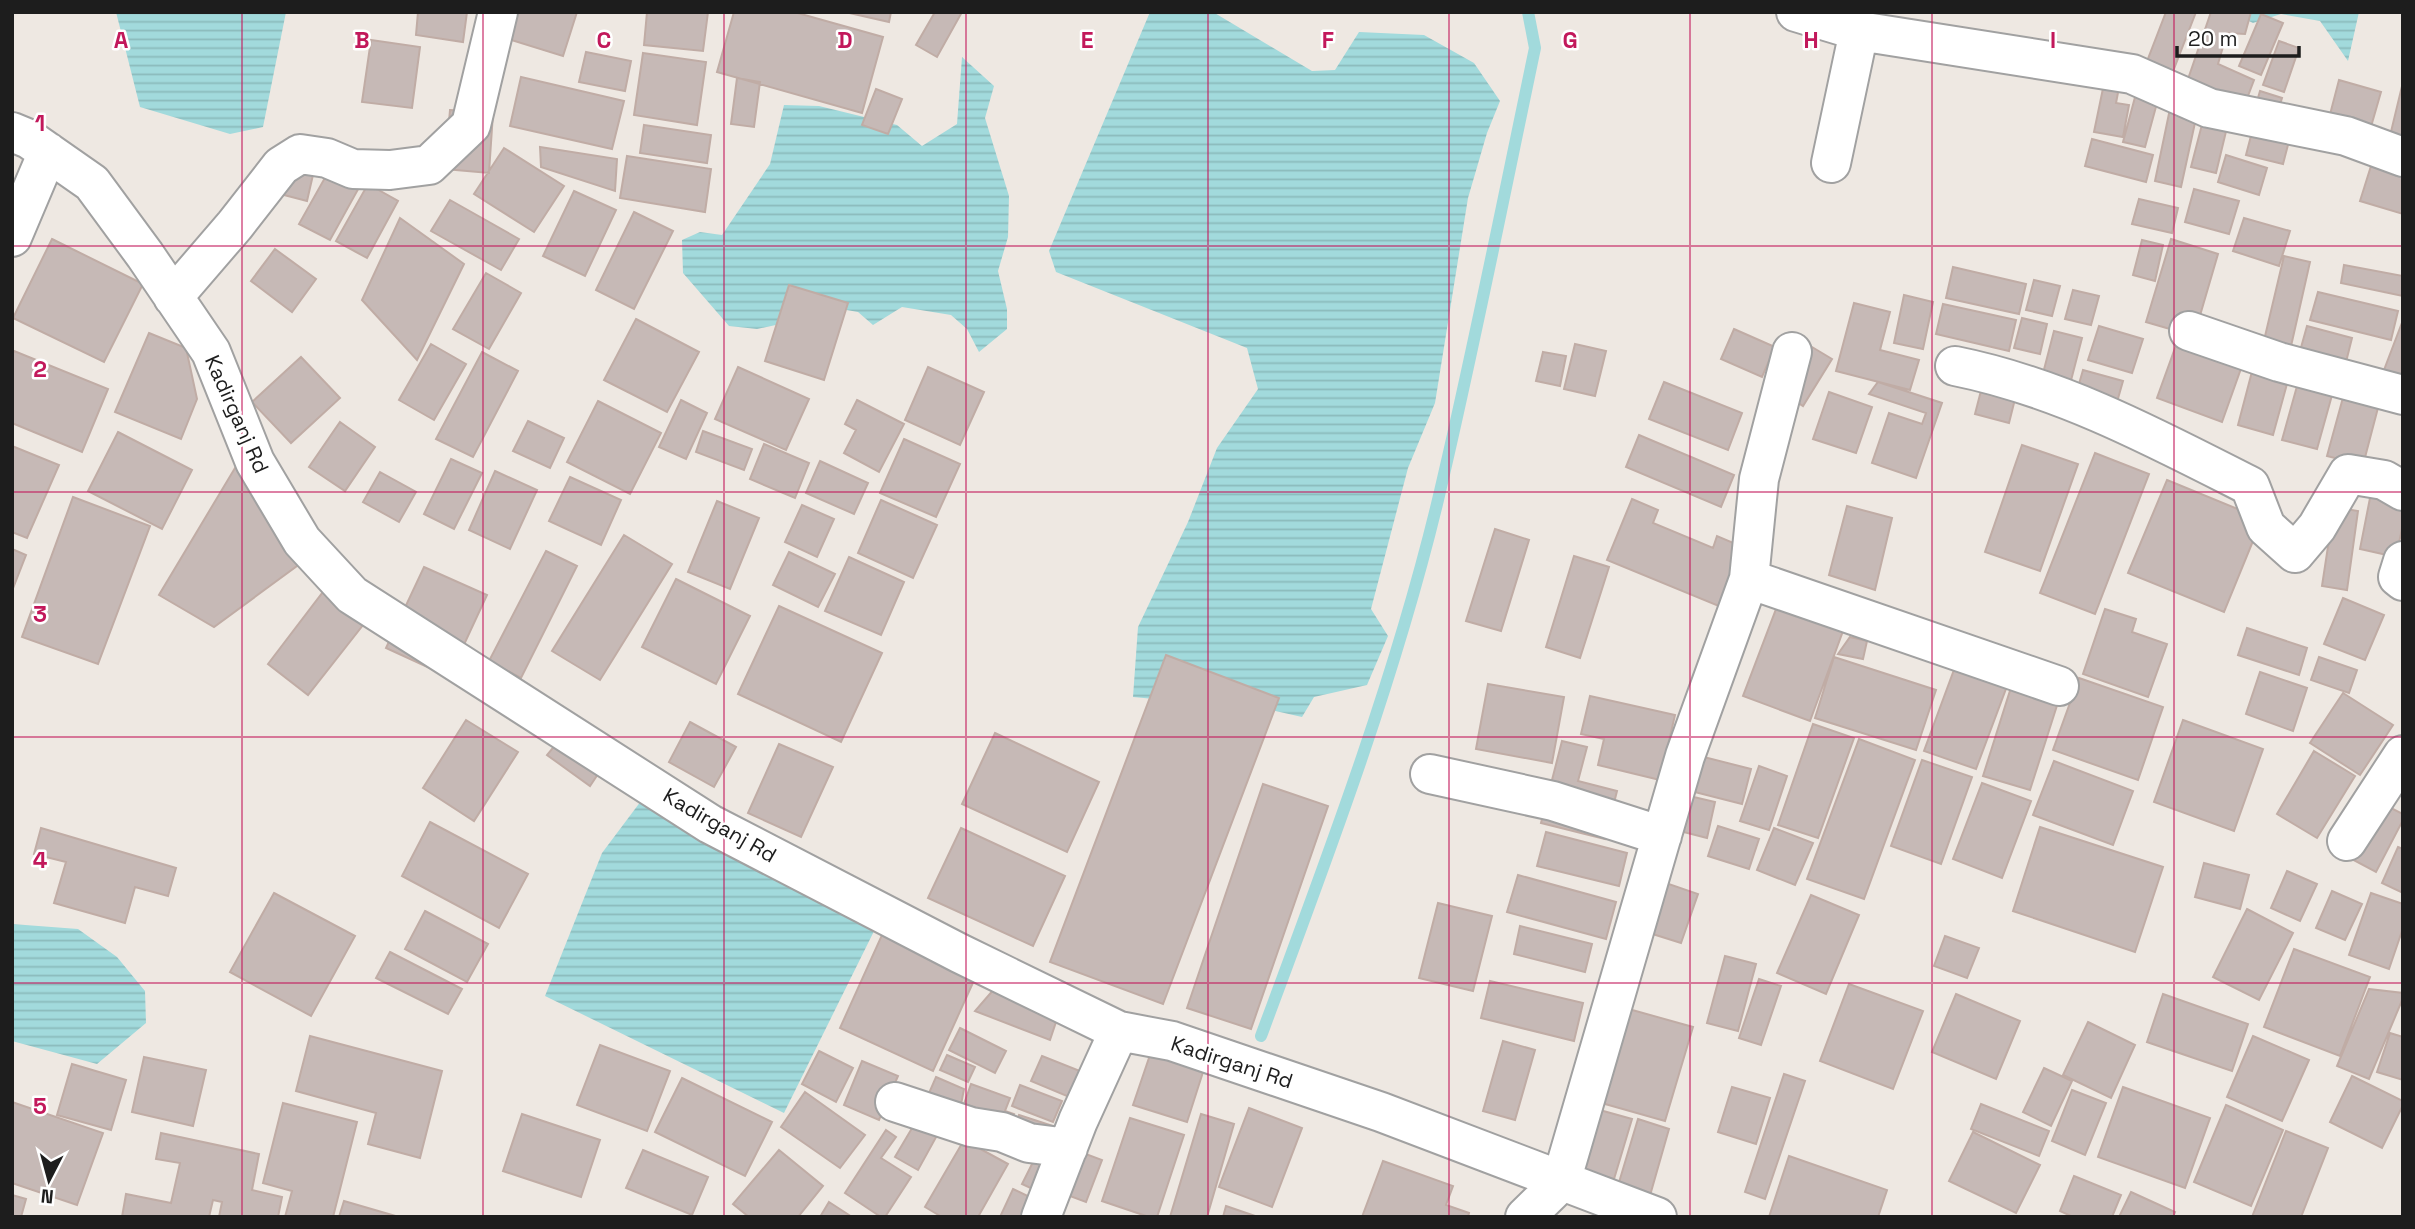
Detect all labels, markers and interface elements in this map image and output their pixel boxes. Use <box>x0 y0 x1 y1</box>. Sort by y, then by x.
scale bar <box>2177 14 2300 58</box>
text: A <box>114 25 129 55</box>
text: B <box>354 25 370 55</box>
text: C <box>597 25 611 55</box>
text: D <box>837 25 853 55</box>
text: E <box>1081 25 1093 55</box>
text: F <box>1322 25 1334 55</box>
text: G <box>1562 25 1578 55</box>
text: H <box>1803 25 1819 55</box>
text: I <box>2050 25 2056 55</box>
text: 20 m <box>2188 25 2238 52</box>
text: 1 <box>35 108 45 138</box>
street label: Kadirganj Rd <box>199 351 275 477</box>
text: 2 <box>33 354 47 384</box>
text: 3 <box>33 599 47 629</box>
street label: Kadirganj Rd <box>658 782 782 868</box>
text: 4 <box>33 845 48 875</box>
street label: Kadirganj Rd <box>1168 1030 1296 1094</box>
text: 5 <box>33 1091 47 1121</box>
north arrow <box>14 1145 84 1215</box>
text: N <box>40 1183 55 1210</box>

